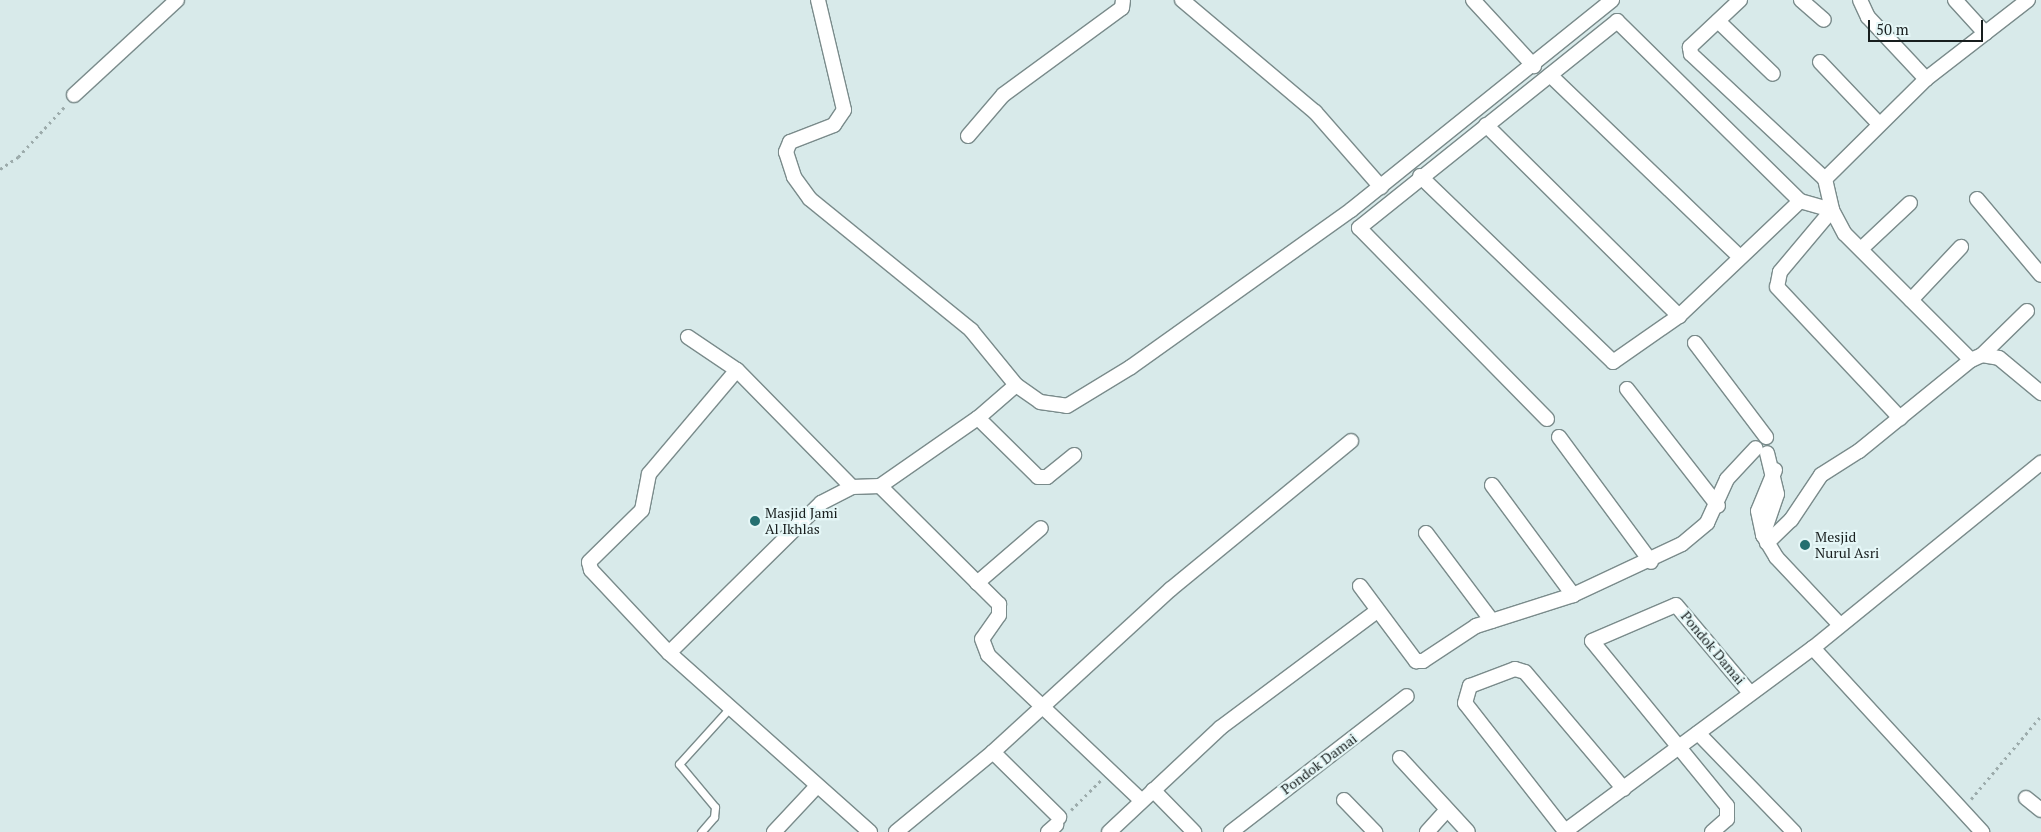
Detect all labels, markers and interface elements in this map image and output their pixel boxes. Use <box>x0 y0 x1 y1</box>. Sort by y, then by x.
scale bar <box>1871 10 1986 42</box>
text: 50 m <box>1876 19 1909 39</box>
place label: Masjid Jami Al Ikhlas <box>765 505 838 538</box>
marker: Masjid Jami Al Ikhlas <box>749 515 761 527</box>
place label: Mesjid Nurul Asri <box>1815 529 1880 562</box>
marker: Mesjid Nurul Asri <box>1799 539 1811 551</box>
street label: Pondok Damai <box>1677 608 1749 688</box>
street label: Pondok Damai <box>1278 730 1360 798</box>

